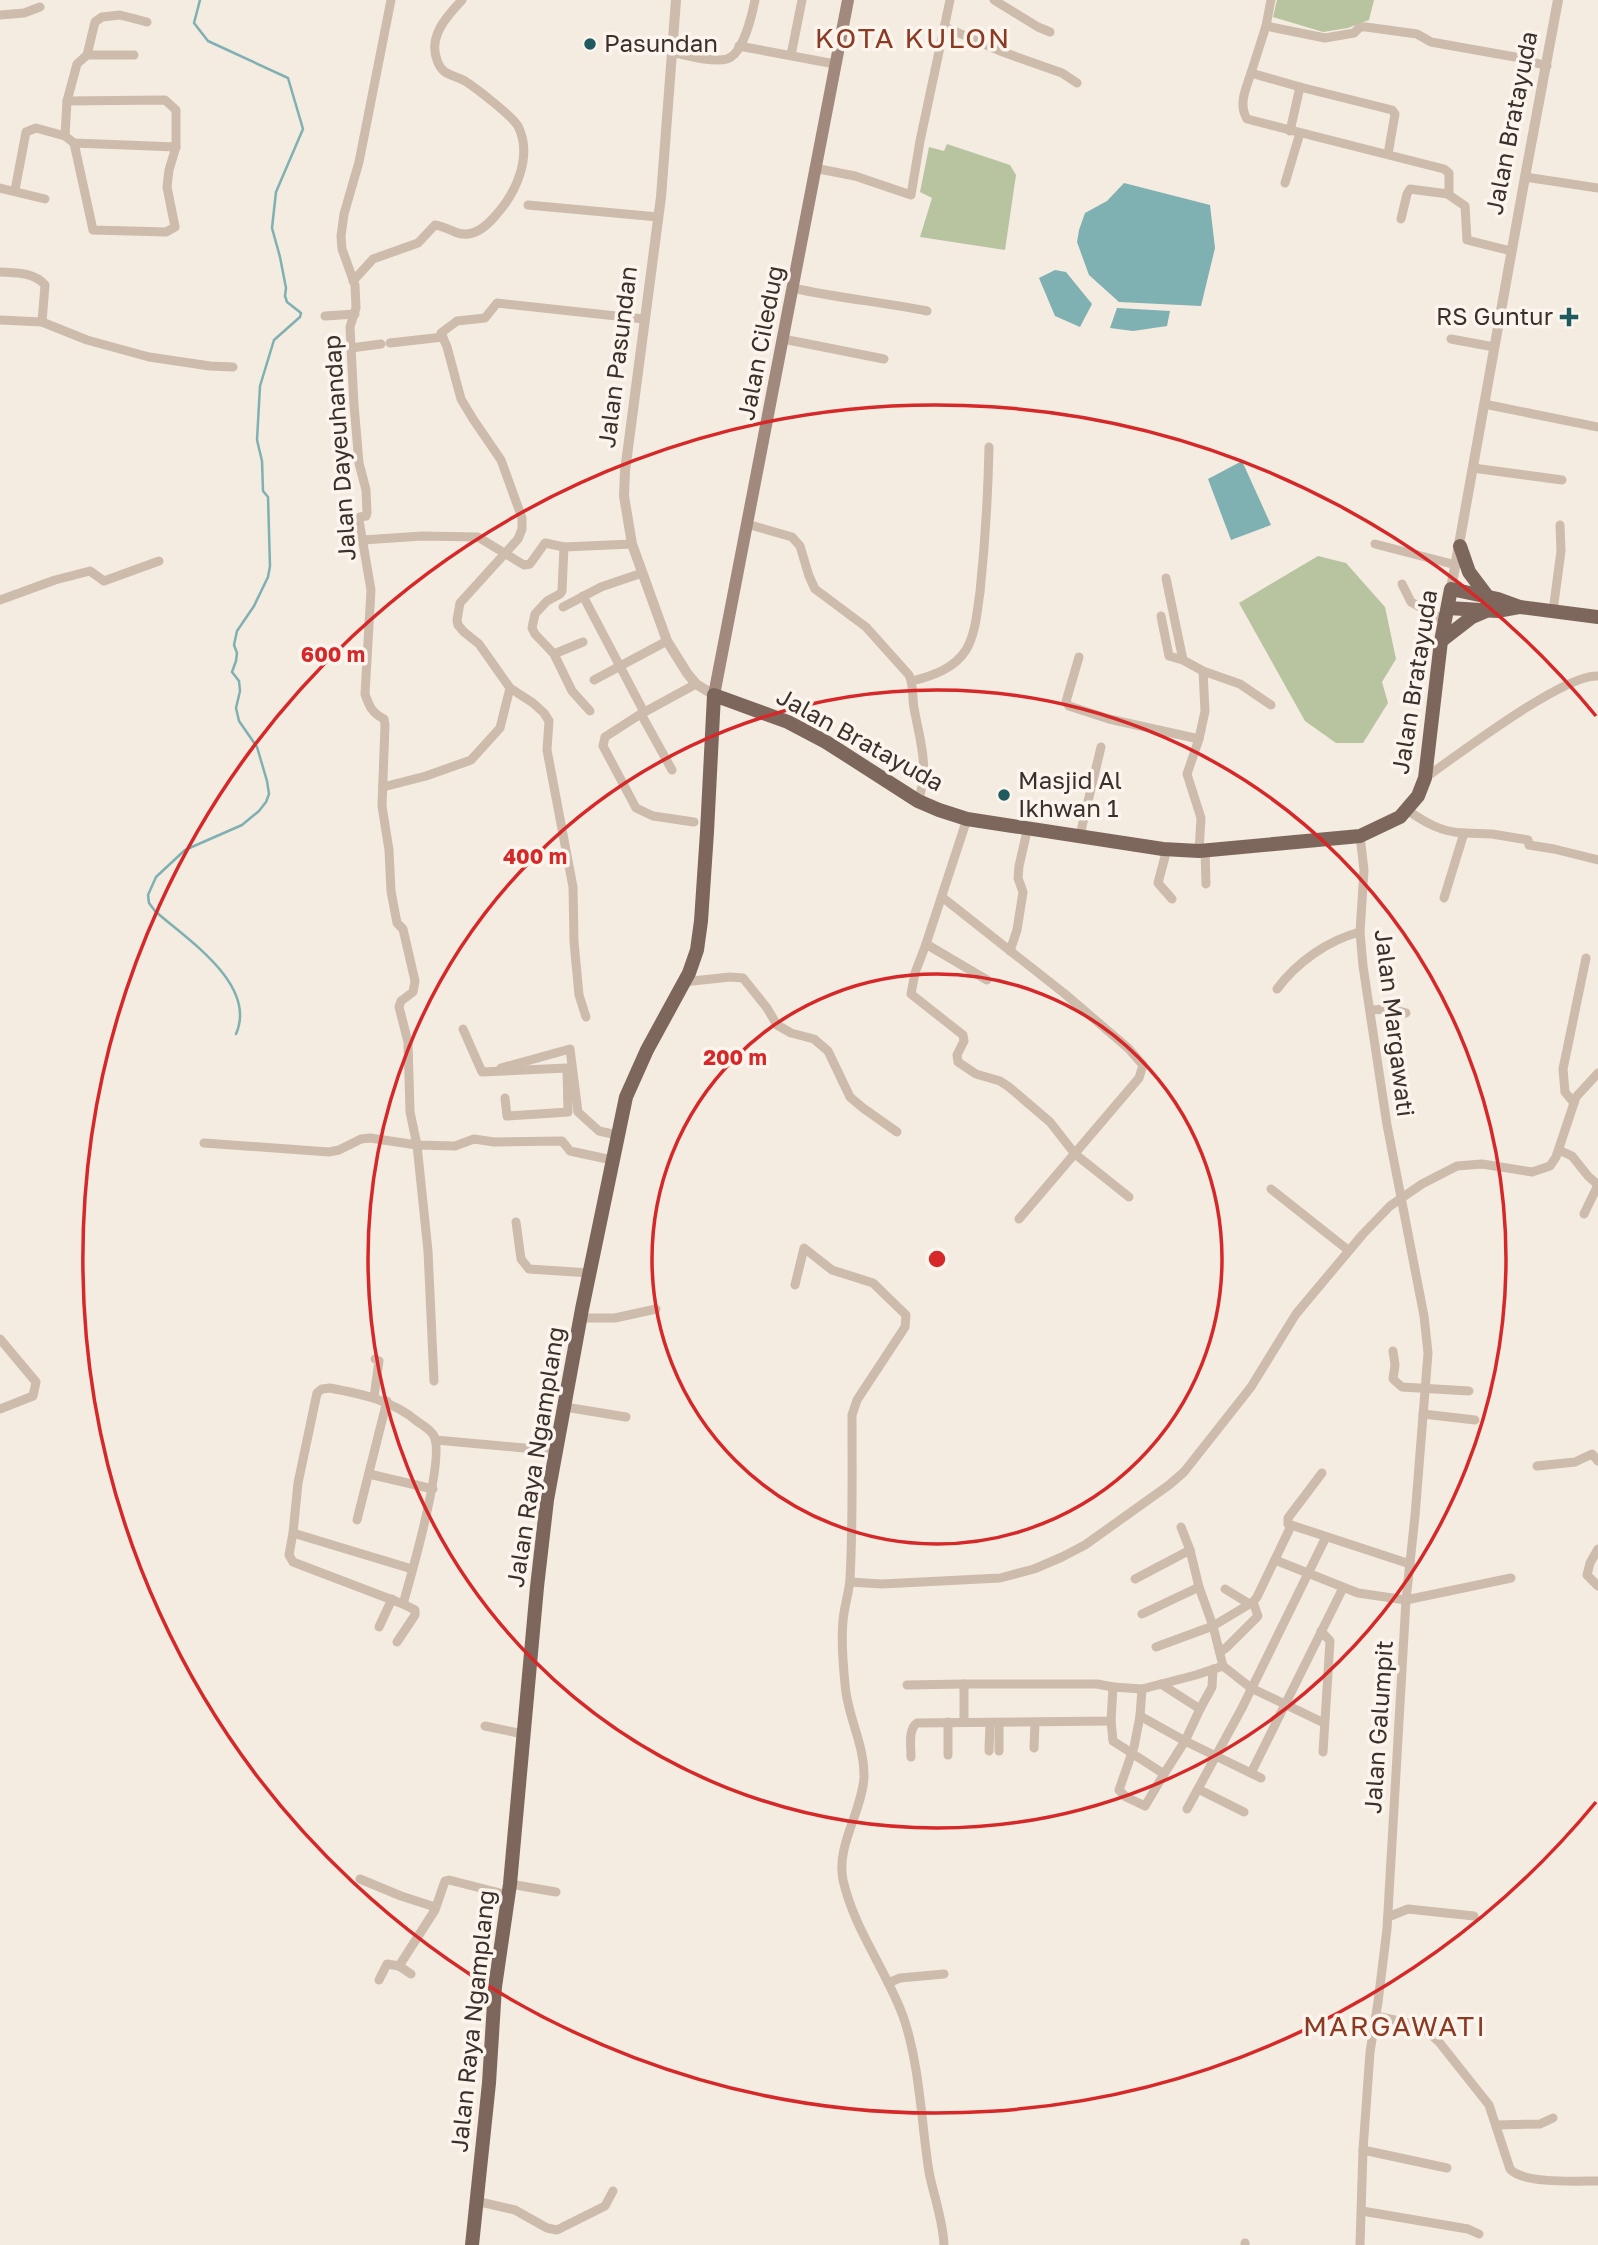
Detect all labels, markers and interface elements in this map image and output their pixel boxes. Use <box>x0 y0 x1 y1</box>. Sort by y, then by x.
district label: KOTA KULON <box>815 21 1011 54</box>
place label: Pasundan <box>604 28 718 57</box>
street label: Jalan Bratayuda <box>1479 28 1543 217</box>
marker: Pasundan <box>582 36 598 52</box>
street label: Jalan Ciledug <box>730 263 789 423</box>
street label: Jalan Pasundan <box>591 264 642 449</box>
place label: RS Guntur <box>1436 301 1553 330</box>
marker: RS Guntur <box>1559 307 1579 327</box>
street label: Jalan Dayeuhandap <box>316 334 361 562</box>
street label: Jalan Bratayuda <box>1385 587 1442 776</box>
text: 600 m <box>301 641 365 667</box>
street label: Jalan Bratayuda <box>772 681 949 797</box>
place label: Masjid Al Ikhwan 1 <box>1018 765 1122 822</box>
marker: Masjid Al Ikhwan 1 <box>996 787 1012 803</box>
text: 400 m <box>503 843 567 869</box>
street label: Jalan Margawati <box>1370 927 1421 1118</box>
text: 200 m <box>703 1044 767 1070</box>
centre of rings <box>925 1247 949 1271</box>
street label: Jalan Raya Ngamplang <box>500 1324 569 1589</box>
street label: Jalan Galumpit <box>1357 1639 1398 1814</box>
street label: Jalan Raya Ngamplang <box>443 1888 500 2153</box>
district label: MARGAWATI <box>1303 2009 1487 2042</box>

